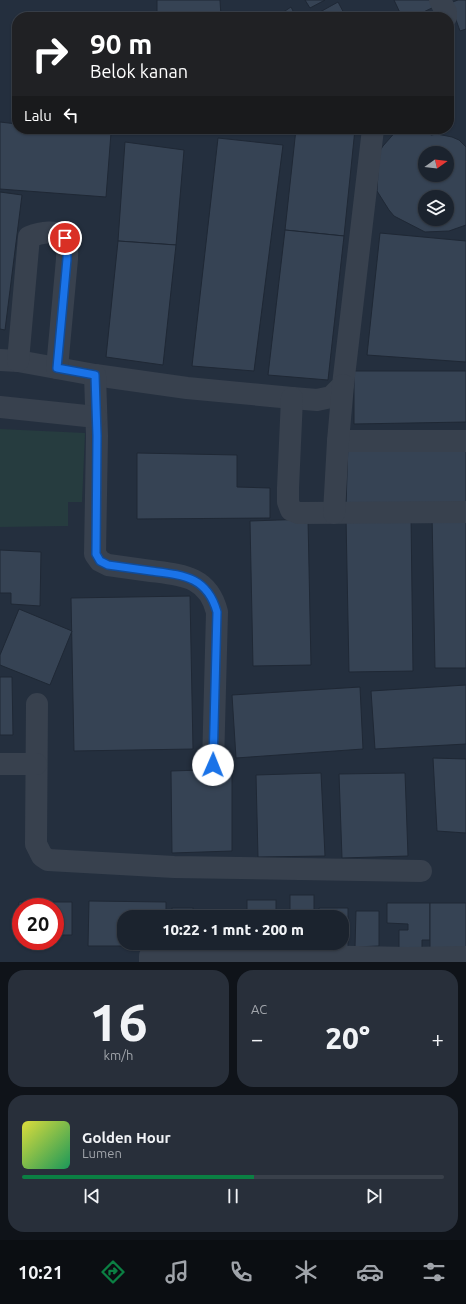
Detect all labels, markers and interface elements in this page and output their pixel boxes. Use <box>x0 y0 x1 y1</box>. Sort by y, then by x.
icon: right <box>24 28 76 80</box>
text: 90 m <box>90 28 152 59</box>
text: Belok kanan <box>90 61 188 81</box>
icon: left <box>60 104 82 126</box>
text: Lalu <box>24 107 52 124</box>
north arrow <box>418 146 454 182</box>
map controls <box>418 146 454 226</box>
button: layers <box>418 190 454 226</box>
pin <box>48 221 82 255</box>
icon: arrive <box>54 227 76 249</box>
position arrow <box>192 744 234 786</box>
speed limit sign: 20 <box>12 898 64 950</box>
text: 10:22 · 1 mnt · 200 m <box>162 921 304 938</box>
text: 16 <box>89 993 148 1051</box>
text: AC <box>251 1002 267 1016</box>
text: 20° <box>325 1021 370 1055</box>
text: − <box>251 1026 263 1051</box>
text: + <box>432 1026 444 1051</box>
text: km/h <box>103 1048 134 1062</box>
text: Golden Hour <box>82 1129 171 1146</box>
text: Lumen <box>82 1146 122 1160</box>
icon: previous <box>81 1185 103 1207</box>
icon: pause <box>222 1185 244 1207</box>
icon: next <box>363 1185 385 1207</box>
icon: directions <box>99 1258 127 1286</box>
icon: music <box>163 1258 191 1286</box>
icon: phone <box>227 1258 255 1286</box>
icon: climate <box>292 1258 320 1286</box>
icon: car <box>356 1258 384 1286</box>
icon: filters <box>420 1258 448 1286</box>
text: 10:21 <box>18 1262 63 1282</box>

